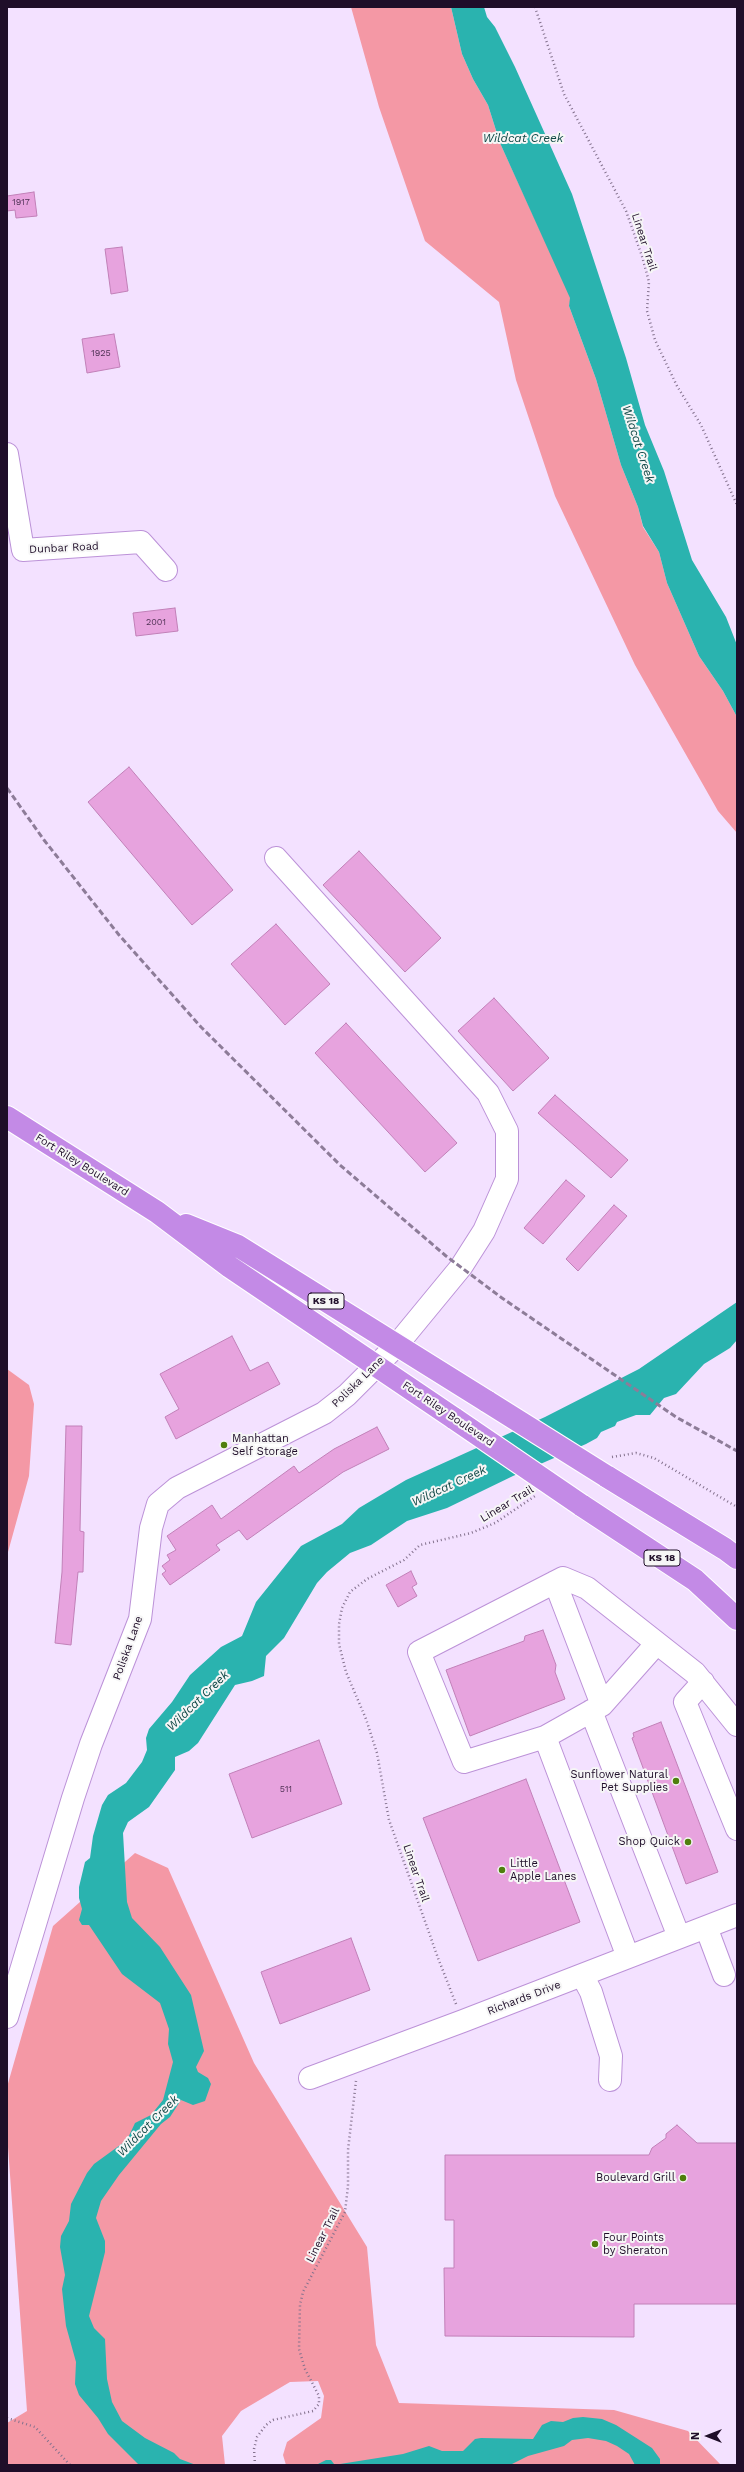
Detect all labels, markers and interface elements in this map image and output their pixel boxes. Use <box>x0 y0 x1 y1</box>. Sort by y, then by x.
water label: Wildcat Creek <box>483 131 563 145</box>
house number: 1917 <box>12 197 30 207</box>
street label: Linear Trail <box>628 211 660 273</box>
house number: 1925 <box>91 348 111 358</box>
water label: Wildcat Creek <box>619 403 657 485</box>
street label: Dunbar Road <box>29 540 99 556</box>
house number: 2001 <box>146 617 166 627</box>
street label: Fort Riley Boulevard <box>33 1131 131 1199</box>
road number: KS 18 <box>308 1293 344 1309</box>
street label: Poliska Lane <box>329 1354 387 1410</box>
street label: Fort Riley Boulevard <box>400 1378 496 1450</box>
place label: Manhattan Self Storage <box>232 1432 298 1458</box>
marker: Manhattan Self Storage <box>219 1440 229 1450</box>
water label: Wildcat Creek <box>409 1462 489 1510</box>
street label: Linear Trail <box>478 1483 536 1525</box>
road number: KS 18 <box>644 1550 680 1566</box>
street label: Poliska Lane <box>110 1614 146 1682</box>
water label: Wildcat Creek <box>164 1668 232 1734</box>
place label: Sunflower Natural Pet Supplies <box>570 1768 668 1794</box>
marker: Sunflower Natural Pet Supplies <box>671 1776 681 1786</box>
house number: 511 <box>280 1784 292 1794</box>
place label: Shop Quick <box>619 1835 680 1849</box>
marker: Shop Quick <box>683 1837 693 1847</box>
street label: Linear Trail <box>400 1843 432 1903</box>
place label: Little Apple Lanes <box>510 1857 576 1883</box>
marker: Little Apple Lanes <box>497 1865 507 1875</box>
street label: Richards Drive <box>485 1978 563 2018</box>
water label: Wildcat Creek <box>114 2092 182 2160</box>
place label: Boulevard Grill <box>596 2171 675 2185</box>
marker: Boulevard Grill <box>678 2173 688 2183</box>
street label: Linear Trail <box>304 2205 342 2265</box>
place label: Four Points by Sheraton <box>603 2231 668 2257</box>
marker: Four Points by Sheraton <box>590 2239 600 2249</box>
north arrow <box>688 2416 728 2456</box>
text: N <box>689 2432 702 2440</box>

